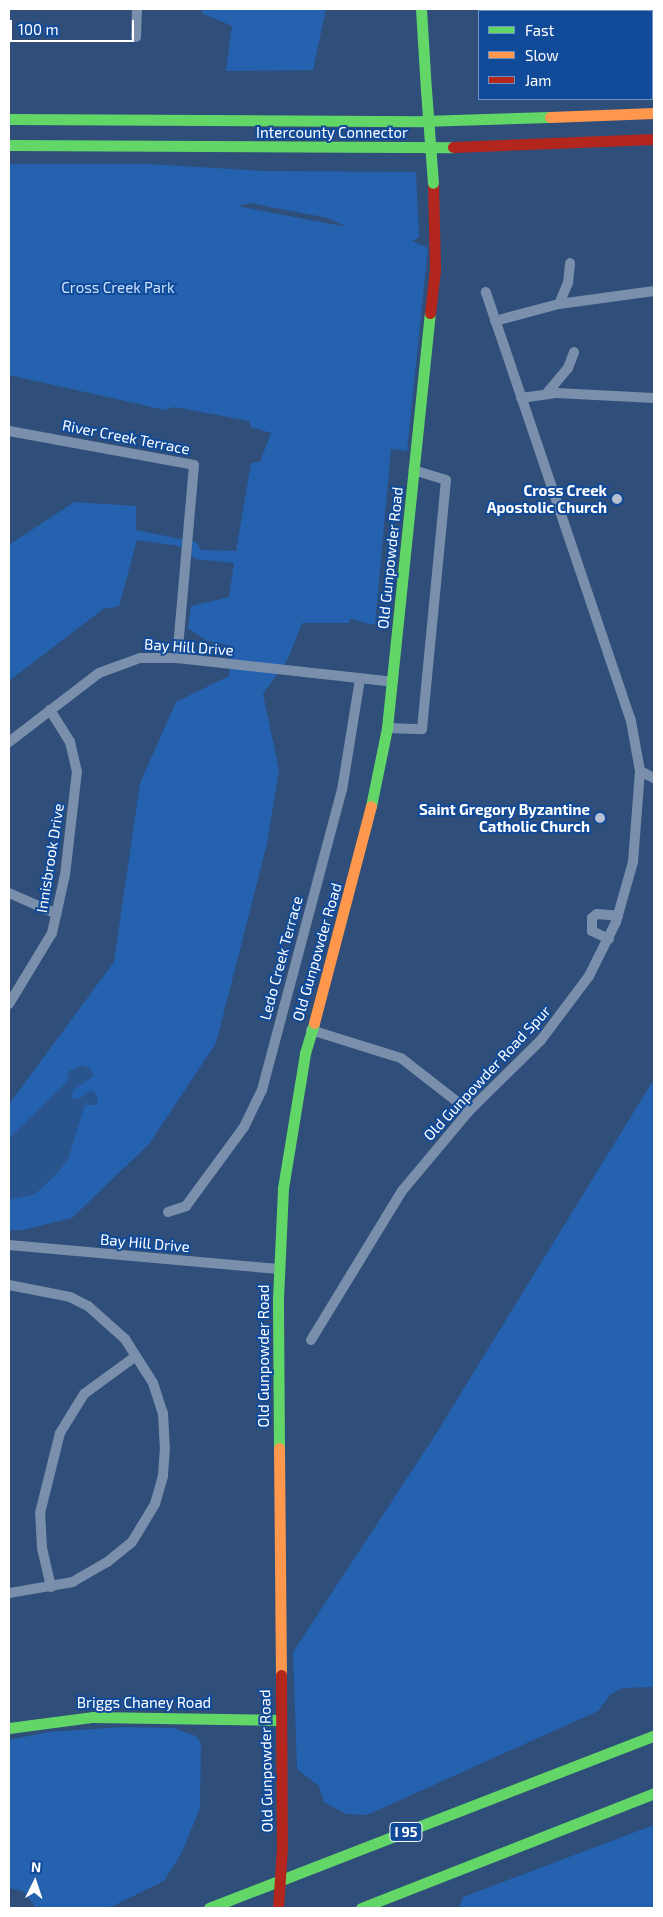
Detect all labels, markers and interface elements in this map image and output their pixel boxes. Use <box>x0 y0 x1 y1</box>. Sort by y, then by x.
scale bar <box>12 10 136 42</box>
legend <box>478 10 653 100</box>
text: 100 m <box>18 20 59 38</box>
text: Fast <box>525 21 554 39</box>
text: Slow <box>525 46 559 64</box>
text: Jam <box>525 71 551 89</box>
street label: Intercounty Connector <box>256 124 408 142</box>
park label: Cross Creek Park <box>61 279 175 297</box>
street label: River Creek Terrace <box>60 416 192 458</box>
place label: Cross Creek Apostolic Church <box>487 481 607 516</box>
street label: Old Gunpowder Road <box>374 486 406 630</box>
marker: Cross Creek Apostolic Church <box>611 493 623 505</box>
street label: Bay Hill Drive <box>143 635 235 659</box>
place label: Saint Gregory Byzantine Catholic Church <box>419 800 590 835</box>
street label: Innisbrook Drive <box>32 802 68 914</box>
marker: Saint Gregory Byzantine Catholic Church <box>594 812 606 824</box>
street label: Old Gunpowder Road <box>289 881 345 1023</box>
street label: Ledo Creek Terrace <box>256 894 306 1022</box>
street label: Old Gunpowder Road Spur <box>420 1002 554 1144</box>
street label: Bay Hill Drive <box>99 1230 191 1256</box>
street label: Old Gunpowder Road <box>255 1284 273 1428</box>
street label: Old Gunpowder Road <box>256 1689 276 1833</box>
street label: Briggs Chaney Road <box>77 1694 211 1712</box>
road number: I 95 <box>388 1820 424 1844</box>
north arrow <box>10 1857 60 1907</box>
text: N <box>30 1858 42 1875</box>

